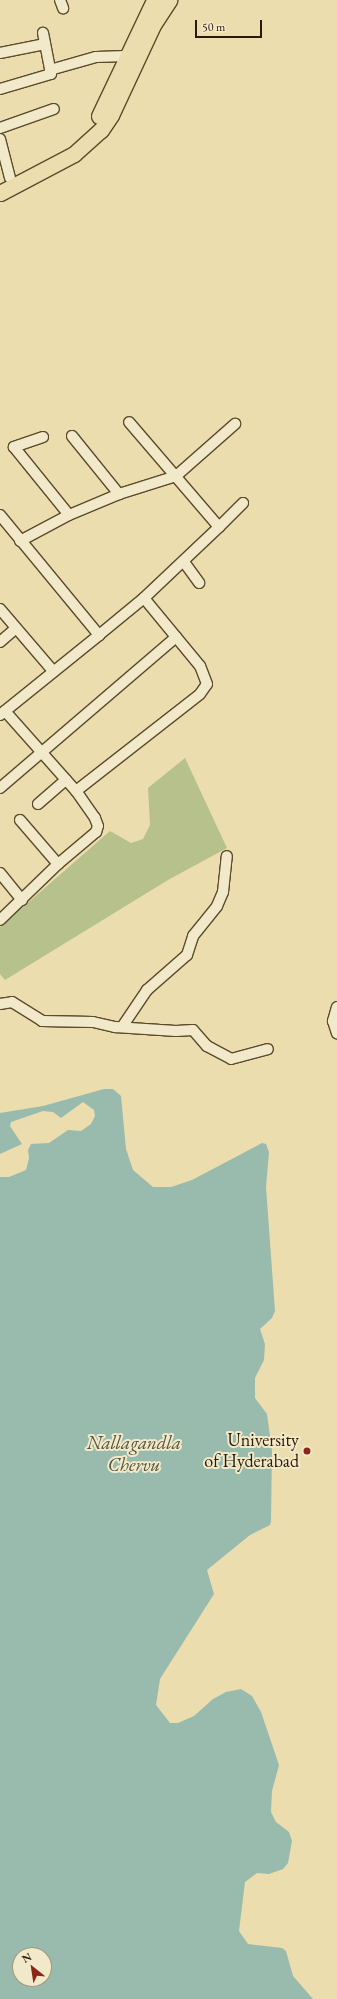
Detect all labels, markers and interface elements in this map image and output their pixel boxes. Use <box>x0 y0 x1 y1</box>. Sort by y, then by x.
scale bar <box>197 12 264 38</box>
text: 50 m <box>202 19 225 35</box>
place label: University of Hyderabad <box>204 1430 299 1472</box>
water label: Nallagandla Chervu <box>87 1432 181 1476</box>
marker: University of Hyderabad <box>302 1446 312 1456</box>
north arrow <box>12 1947 52 1987</box>
text: N <box>19 1949 34 1966</box>

